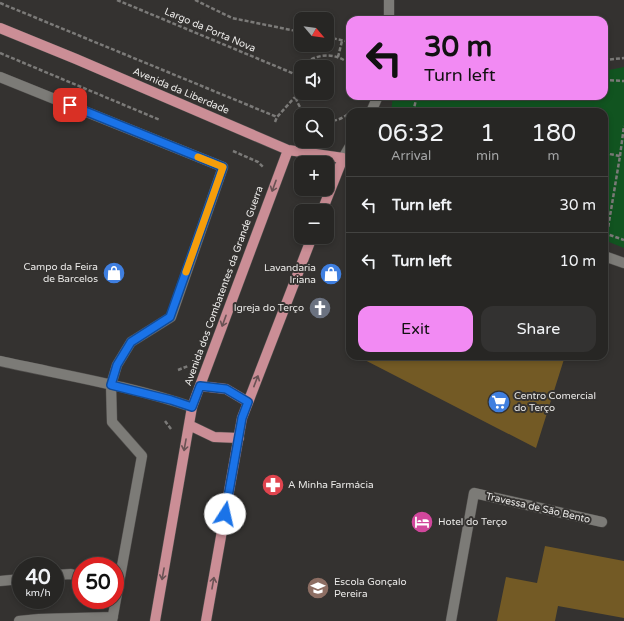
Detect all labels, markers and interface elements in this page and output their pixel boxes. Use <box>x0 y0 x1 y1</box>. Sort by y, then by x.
street label: Largo da Porta Nova <box>163 5 257 55</box>
north arrow <box>294 12 334 52</box>
map controls <box>294 12 334 244</box>
text: 30 m <box>424 30 492 64</box>
icon: left <box>358 32 410 84</box>
button: sound <box>294 60 334 100</box>
text: Turn left <box>424 64 496 86</box>
street label: Avenida da Liberdade <box>131 65 231 117</box>
pin <box>53 88 87 122</box>
icon: arrive <box>59 94 81 116</box>
button: search <box>294 108 334 148</box>
text: 06:32 <box>378 119 444 148</box>
text: 1 <box>480 119 495 148</box>
text: 180 <box>531 119 576 148</box>
text: Arrival <box>391 148 431 164</box>
text: min <box>476 148 499 164</box>
text: m <box>548 148 560 164</box>
button: + <box>294 156 334 196</box>
one-way arrow <box>270 180 278 192</box>
street label: Avenida dos Combatentes da Grande Guerra <box>182 184 266 388</box>
icon: left <box>358 194 380 216</box>
text: Turn left <box>392 196 452 214</box>
text: 30 m <box>559 196 596 214</box>
button: − <box>294 204 334 244</box>
icon: left <box>358 250 380 272</box>
text: Turn left <box>392 252 452 270</box>
text: 10 m <box>559 252 596 270</box>
shop icon: Campo da Feira de Barcelos <box>101 260 127 286</box>
place label: Campo da Feira de Barcelos <box>23 261 98 285</box>
shop icon: Lavandaria Iriana <box>318 261 344 287</box>
place label: Lavandaria Iriana <box>264 262 316 286</box>
church icon: Igreja do Terço <box>307 295 333 321</box>
place label: Igreja do Terço <box>234 302 304 314</box>
button: Exit <box>358 306 473 352</box>
button: Share <box>481 306 596 352</box>
one-way arrow <box>220 315 228 327</box>
one-way arrow <box>252 376 260 388</box>
supermarket icon: Centro Comercial do Terço <box>486 389 512 415</box>
place label: Centro Comercial do Terço <box>514 390 596 414</box>
one-way arrow <box>181 439 189 452</box>
pharmacy icon: A Minha Farmácia <box>260 472 286 498</box>
place label: A Minha Farmácia <box>288 479 374 491</box>
street label: Travessa de São Bento <box>485 490 591 526</box>
position arrow <box>204 493 246 535</box>
hotel icon: Hotel do Terço <box>409 509 435 535</box>
place label: Hotel do Terço <box>438 516 507 528</box>
speed limit sign: 50 <box>72 557 124 609</box>
text: 40 <box>25 566 51 590</box>
one-way arrow <box>159 567 167 580</box>
school or university icon: Escola Gonçalo Pereira <box>305 575 331 601</box>
one-way arrow <box>209 576 217 589</box>
place label: Escola Gonçalo Pereira <box>334 576 406 600</box>
text: km/h <box>25 587 51 599</box>

